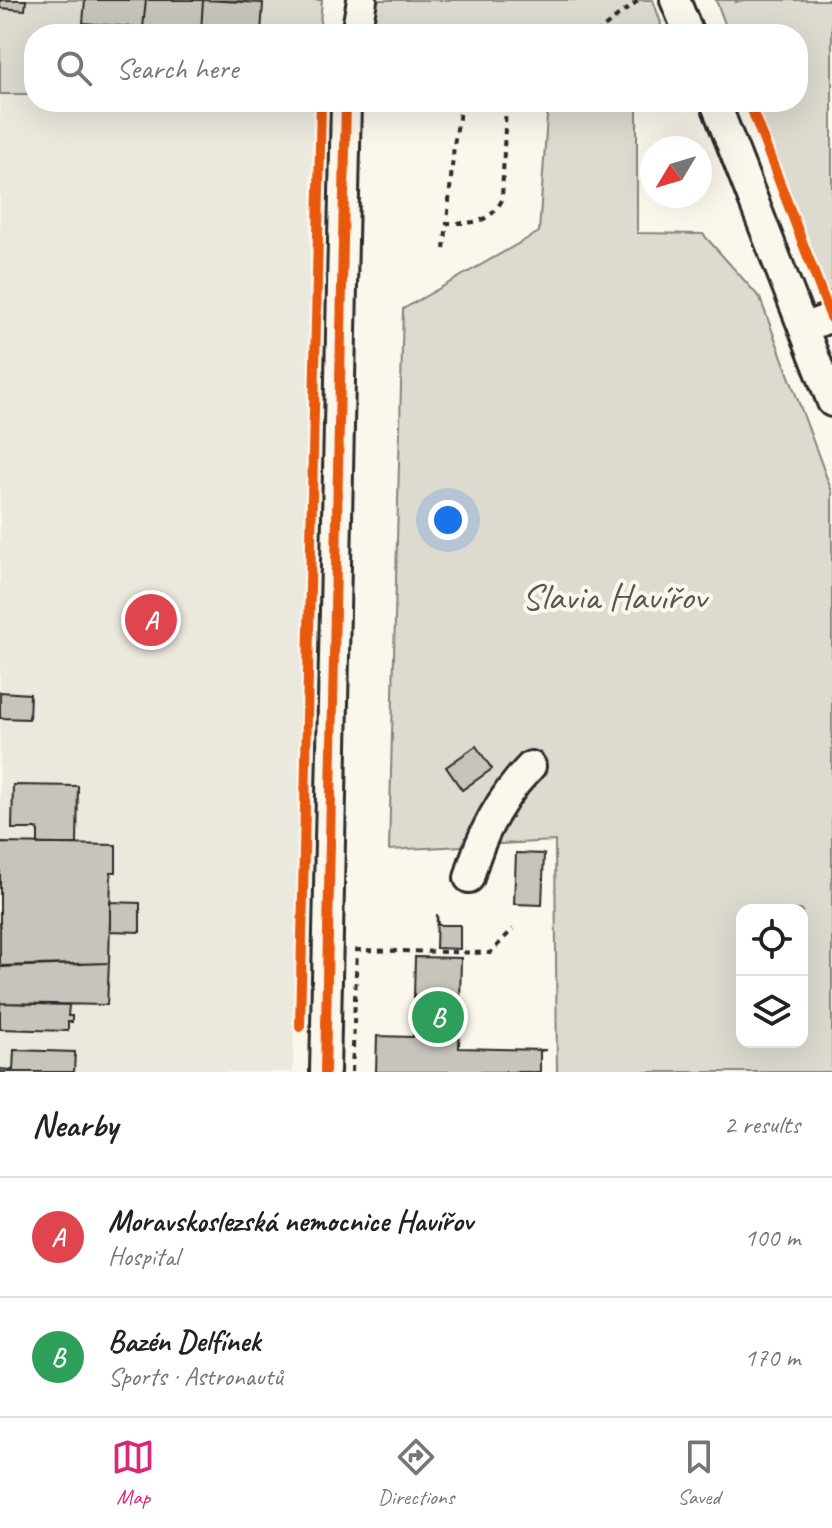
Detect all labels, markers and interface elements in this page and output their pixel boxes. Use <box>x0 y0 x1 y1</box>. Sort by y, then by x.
search box <box>24 24 808 112</box>
icon: search <box>52 46 96 90</box>
text: Search here <box>116 49 238 87</box>
north arrow <box>640 136 712 208</box>
your location <box>428 500 468 540</box>
park label: Slavia Havířov <box>522 573 710 620</box>
pin: A <box>125 590 177 650</box>
map controls <box>736 904 808 1048</box>
button: locate <box>736 904 808 976</box>
button: layers <box>736 976 808 1048</box>
pin: B <box>412 987 464 1047</box>
text: Nearby <box>32 1103 118 1146</box>
text: 2 results <box>724 1108 800 1141</box>
text: Moravskoslezská nemocnice Havířov <box>108 1202 473 1240</box>
text: A <box>51 1221 65 1254</box>
text: 100 m <box>744 1221 800 1254</box>
text: Hospital <box>108 1240 179 1273</box>
text: Bazén Delfínek <box>108 1322 260 1360</box>
text: B <box>51 1341 65 1374</box>
text: 170 m <box>744 1341 800 1374</box>
text: Sports · Astronautů <box>108 1360 283 1393</box>
tab: Map <box>111 1435 155 1511</box>
tab: Directions <box>378 1435 454 1511</box>
tab: Saved <box>677 1435 721 1511</box>

